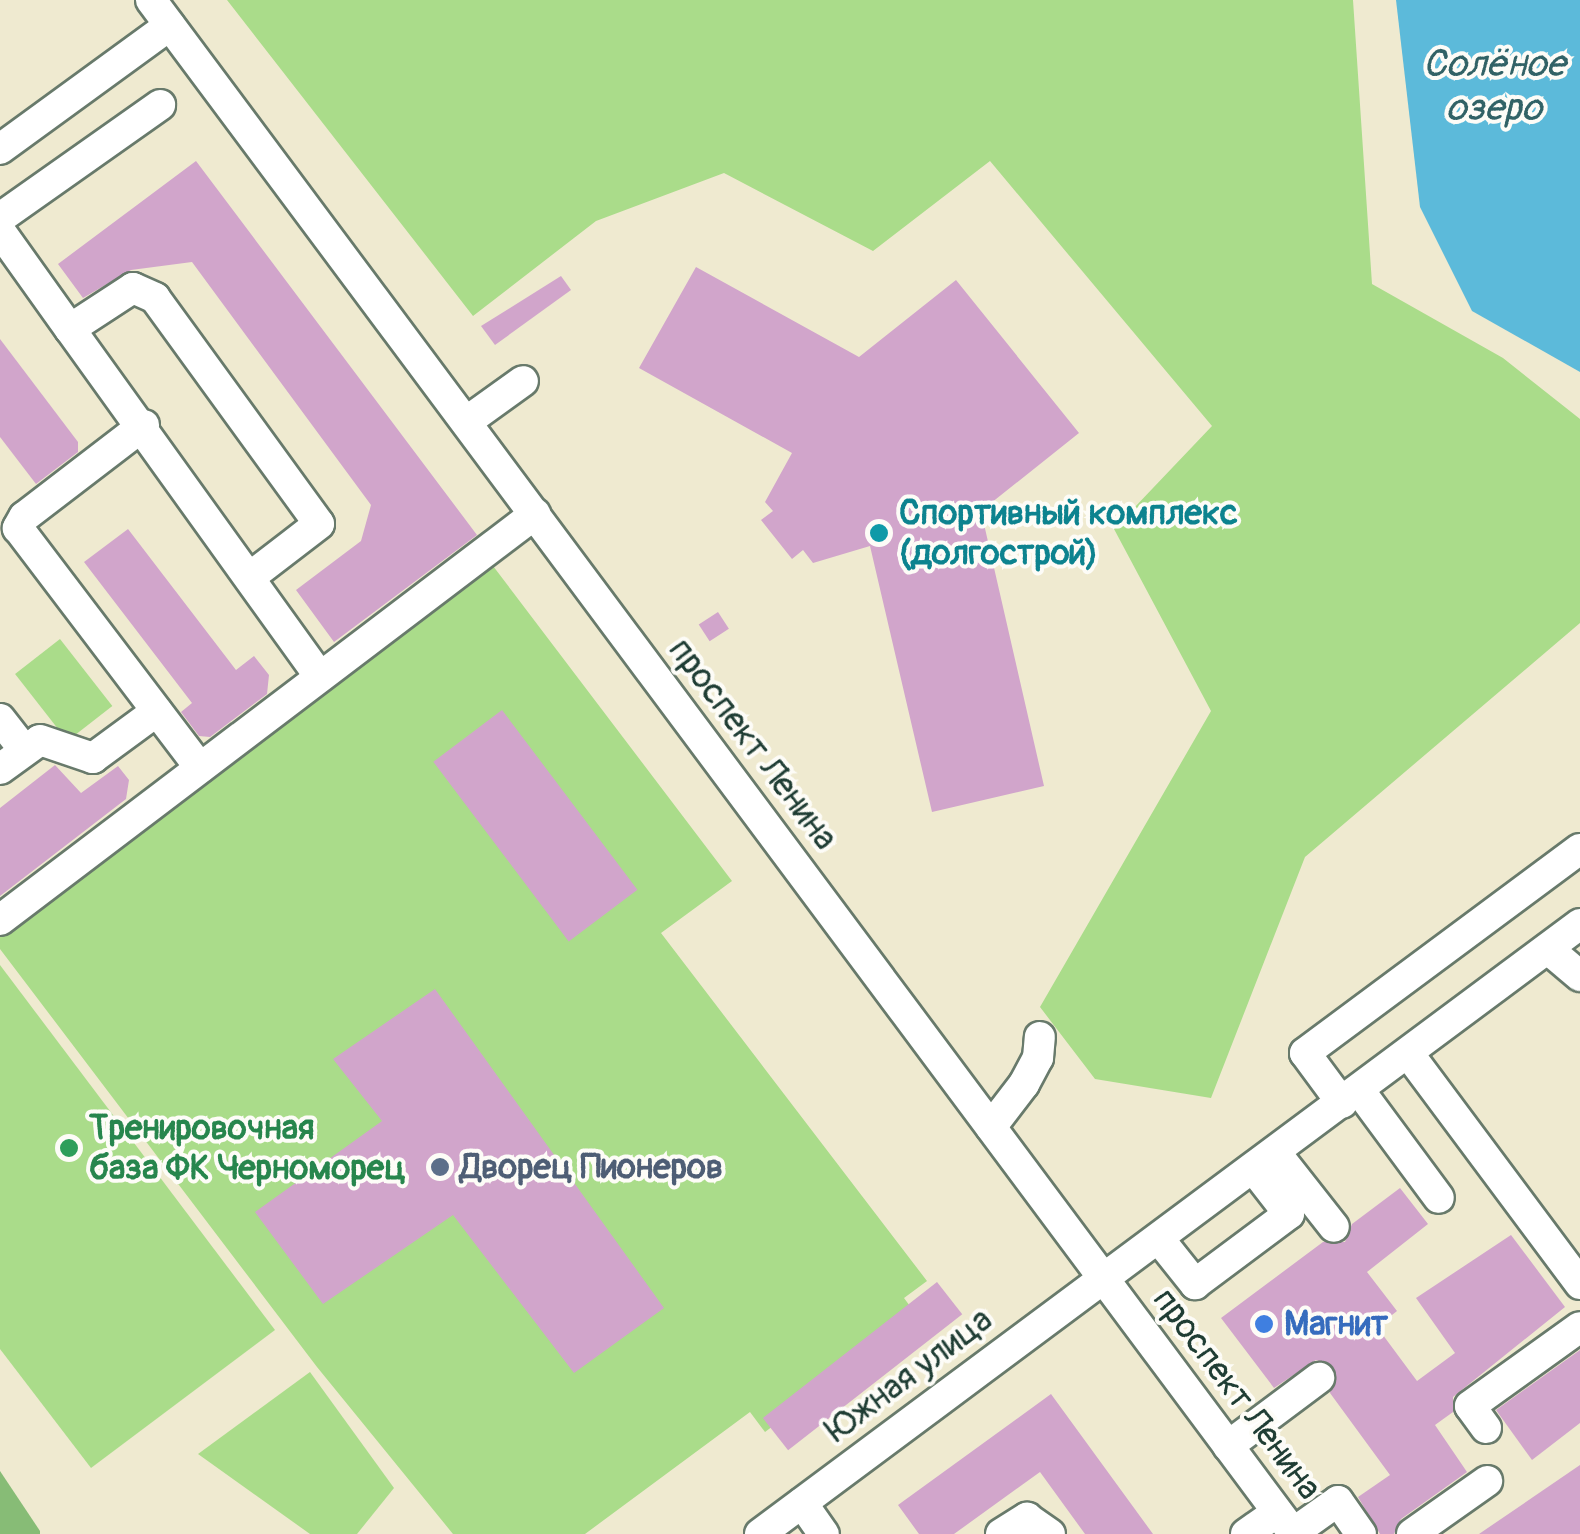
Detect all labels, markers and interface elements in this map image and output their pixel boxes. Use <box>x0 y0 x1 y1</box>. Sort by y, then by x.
water label: Солёное озеро <box>1423 42 1565 132</box>
place label: Спортивный комплекс (долгострой) <box>899 492 1238 574</box>
marker: Спортивный комплекс (долгострой) <box>868 522 890 544</box>
street label: проспект Ленина <box>660 630 846 858</box>
place label: Тренировочная база ФК Черноморец <box>89 1107 406 1189</box>
marker: Тренировочная база ФК Черноморец <box>58 1137 80 1159</box>
place label: Дворец Пионеров <box>460 1146 723 1188</box>
marker: Дворец Пионеров <box>429 1156 451 1178</box>
street label: проспект Ленина <box>1144 1280 1330 1508</box>
street label: Южная улица <box>818 1299 1000 1451</box>
place label: Магнит <box>1284 1303 1388 1345</box>
marker: Магнит <box>1253 1313 1275 1335</box>

